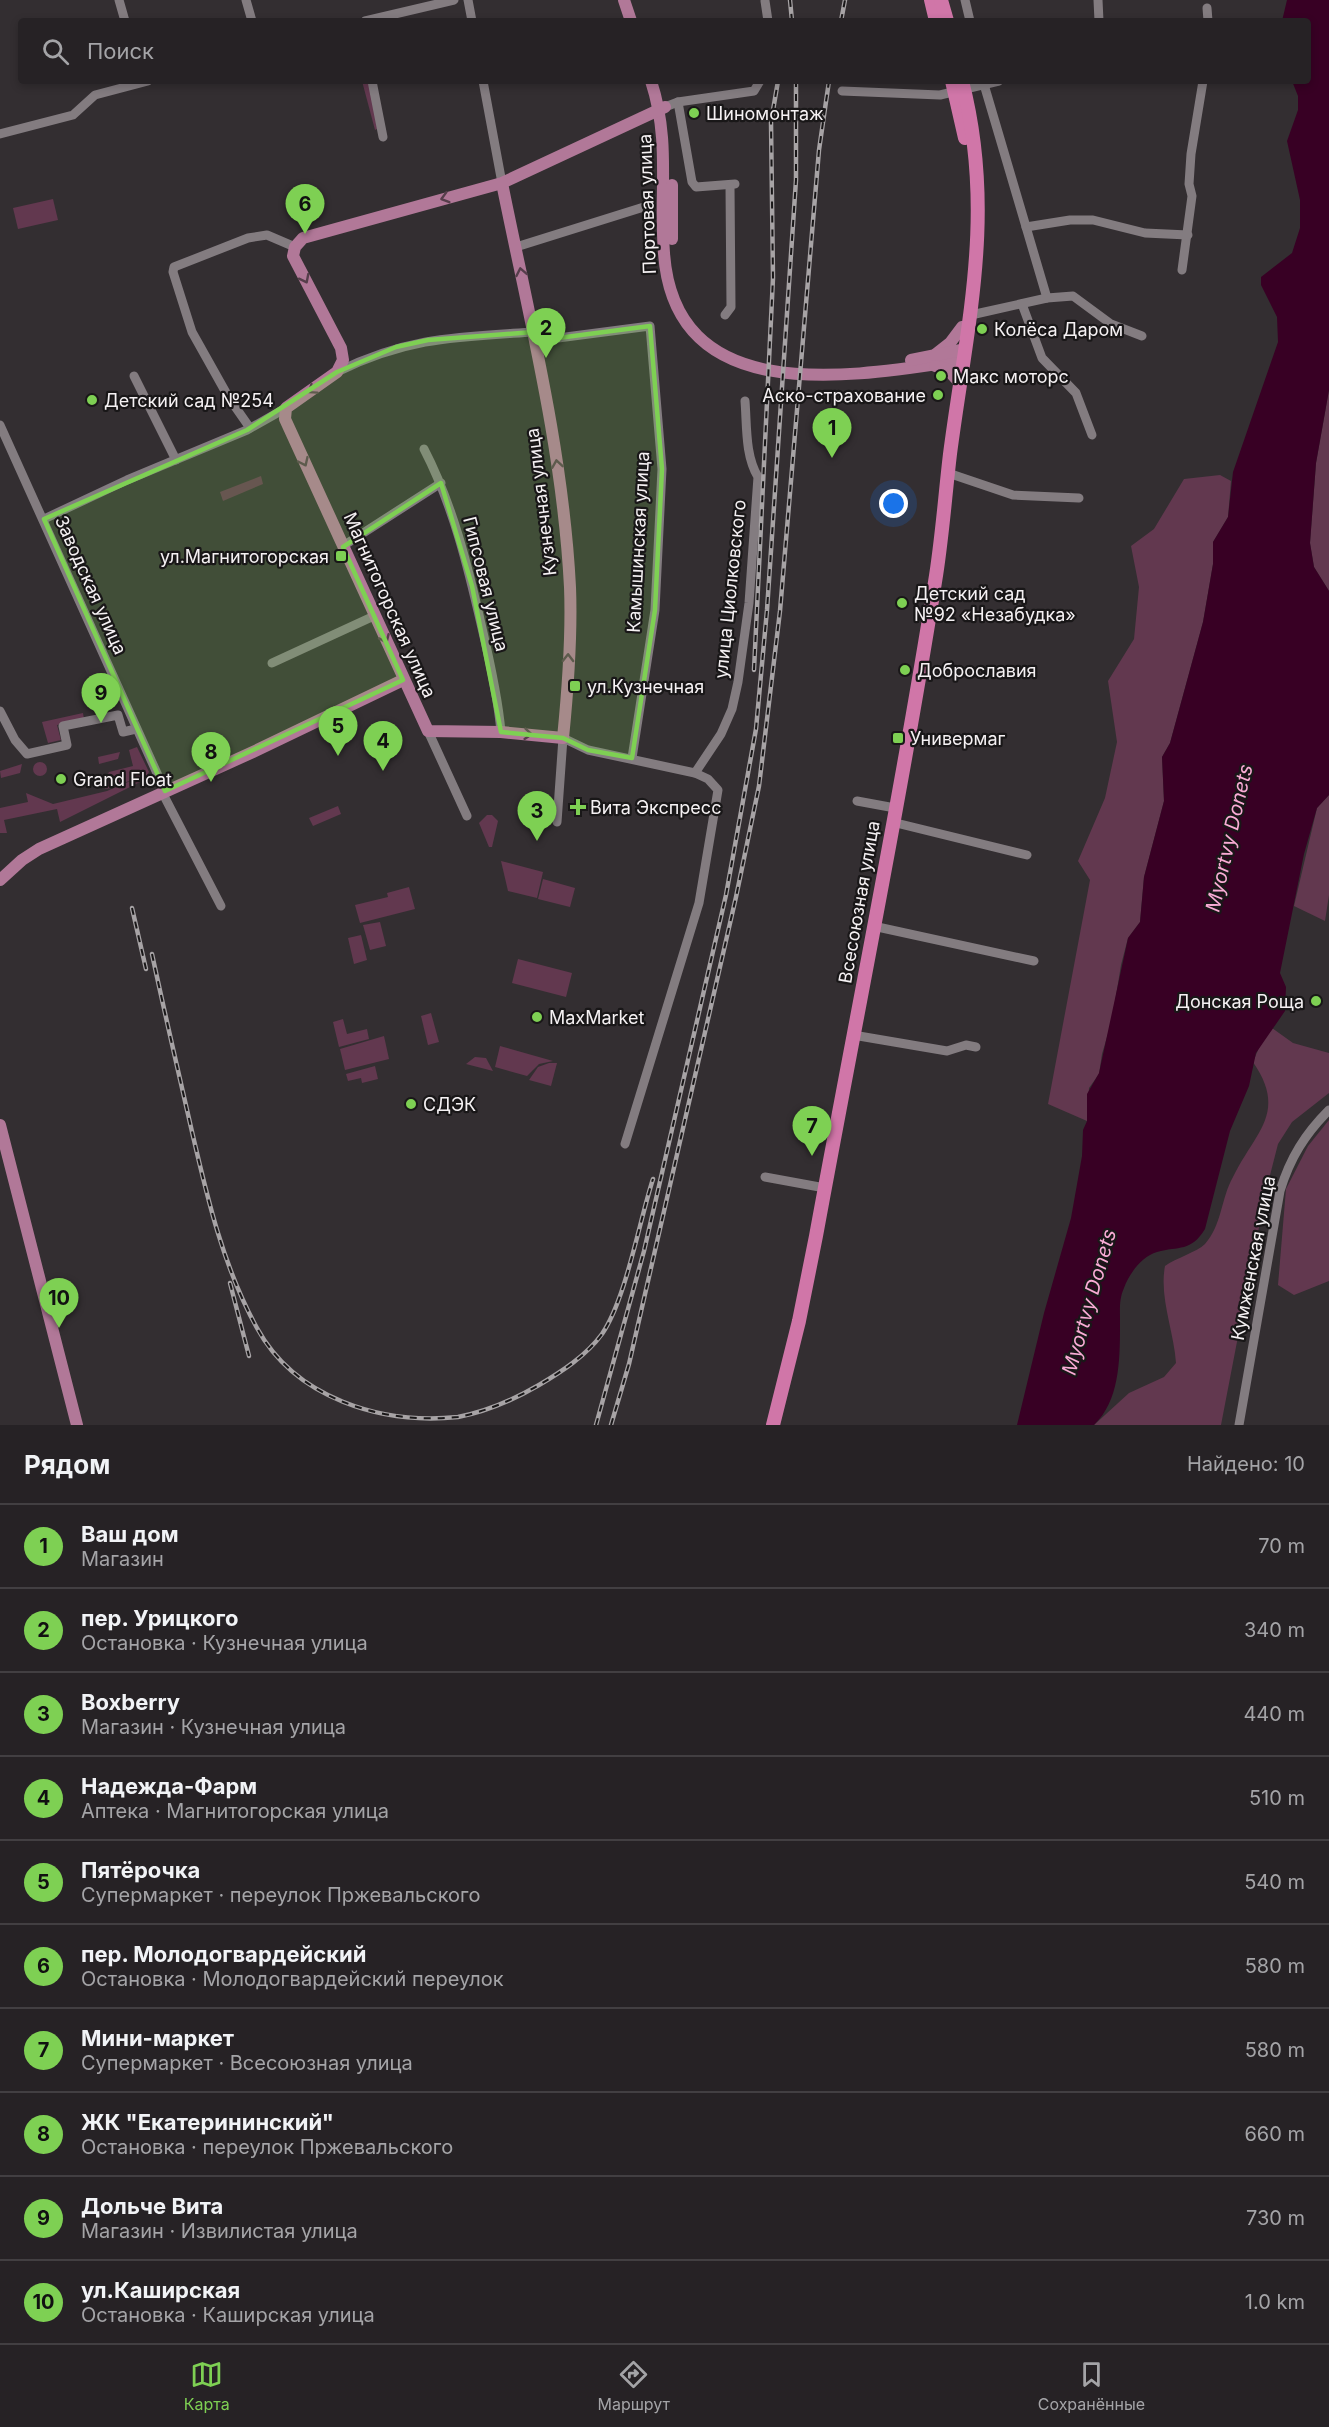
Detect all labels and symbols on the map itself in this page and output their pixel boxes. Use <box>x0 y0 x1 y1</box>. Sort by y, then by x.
place label: Шиномонтаж <box>706 103 824 124</box>
marker: Шиномонтаж <box>687 106 701 120</box>
street label: Портовая улица <box>634 133 660 275</box>
pin: 6 <box>286 184 324 234</box>
one-way arrow <box>440 191 451 203</box>
one-way arrow <box>515 268 528 278</box>
one-way arrow <box>297 273 309 284</box>
pin: 2 <box>526 308 566 358</box>
place label: Колёса Даром <box>994 319 1123 340</box>
marker: Колёса Даром <box>975 322 989 336</box>
place label: Макс моторс <box>953 366 1069 387</box>
marker: Макс моторс <box>934 369 948 383</box>
one-way arrow <box>307 383 318 394</box>
place label: Аско-страхование <box>762 385 926 406</box>
marker: Аско-страхование <box>931 388 945 402</box>
place label: Детский сад №254 <box>104 390 274 411</box>
marker: Детский сад №254 <box>85 393 99 407</box>
pin: 1 <box>812 408 852 458</box>
street label: Кузнечная улица <box>522 427 560 577</box>
street label: Камышинская улица <box>623 451 653 633</box>
one-way arrow <box>297 455 309 466</box>
one-way arrow <box>551 459 564 469</box>
your location <box>879 489 908 518</box>
street label: улица Циолковского <box>710 498 750 680</box>
street label: Магнитогорская улица <box>340 509 440 701</box>
street label: Заводская улица <box>51 512 131 658</box>
street label: Гипсовая улица <box>459 514 513 654</box>
place label: ул.Магнитогорская <box>160 546 329 567</box>
marker: ул.Магнитогорская <box>334 549 348 563</box>
place label: Детский сад №92 «Незабудка» <box>914 583 1076 625</box>
marker: Детский сад №92 «Незабудка» <box>895 596 909 610</box>
one-way arrow <box>377 633 389 644</box>
one-way arrow <box>562 654 575 663</box>
place label: Доброславия <box>917 660 1037 681</box>
marker: Доброславия <box>898 663 912 677</box>
pin: 9 <box>82 674 120 723</box>
place label: ул.Кузнечная <box>587 676 704 697</box>
marker: ул.Кузнечная <box>568 679 582 693</box>
pin: 5 <box>318 706 358 756</box>
pin: 4 <box>364 722 403 771</box>
one-way arrow <box>524 728 533 741</box>
place label: Универмаг <box>910 728 1006 749</box>
marker: Универмаг <box>891 731 905 745</box>
pin: 8 <box>192 732 230 782</box>
water label: Myortvy Donets <box>1200 762 1258 914</box>
place label: Grand Float <box>73 769 172 790</box>
marker: Grand Float <box>54 772 68 786</box>
pin: 3 <box>518 792 556 841</box>
place label: Вита Экспресс <box>590 797 721 818</box>
marker: Вита Экспресс <box>571 800 585 814</box>
street label: Всесоюзная улица <box>834 819 884 985</box>
place label: Донская Роща <box>1175 991 1304 1012</box>
marker: Донская Роща <box>1309 994 1323 1008</box>
place label: MaxMarket <box>549 1007 645 1028</box>
marker: MaxMarket <box>530 1010 544 1024</box>
place label: СДЭК <box>423 1094 476 1115</box>
marker: СДЭК <box>404 1097 418 1111</box>
pin: 7 <box>792 1106 832 1156</box>
street label: Кумженская улица <box>1227 1174 1279 1342</box>
water label: Myortvy Donets <box>1057 1226 1121 1378</box>
pin: 10 <box>40 1278 78 1328</box>

